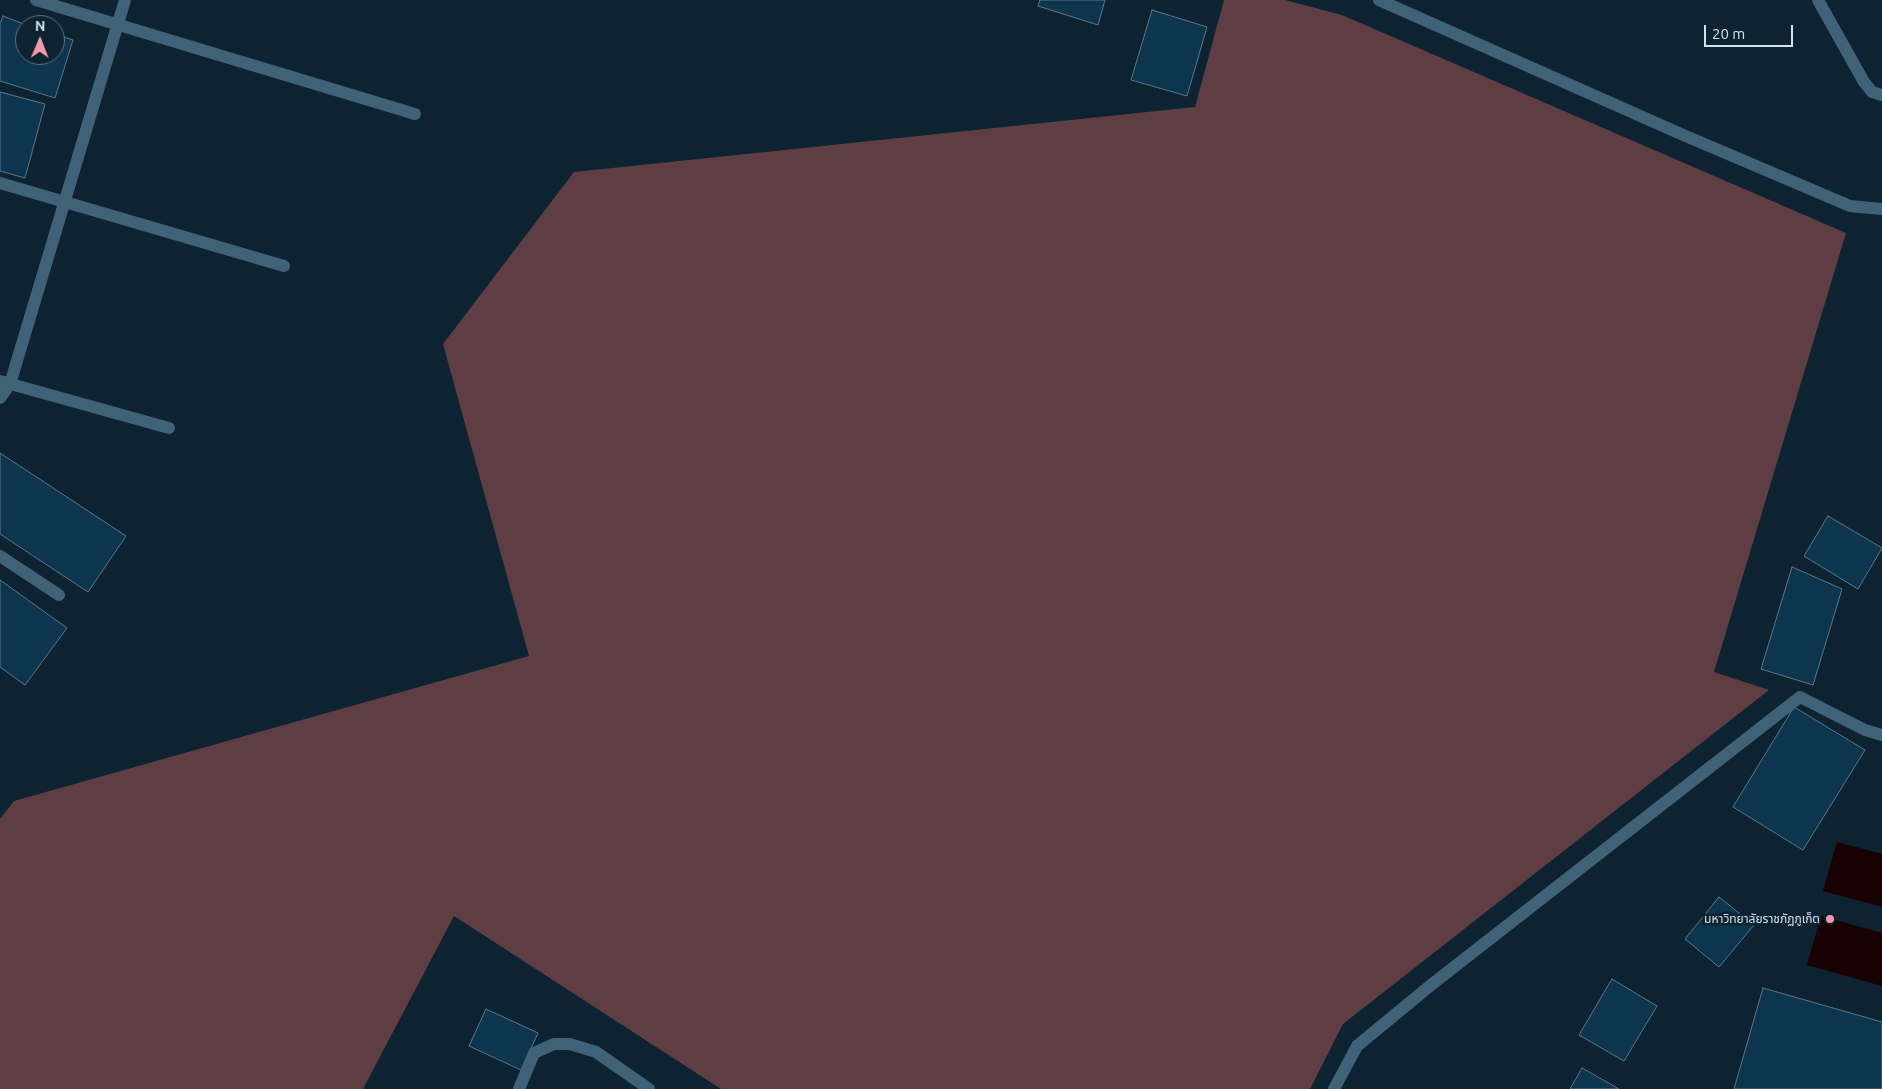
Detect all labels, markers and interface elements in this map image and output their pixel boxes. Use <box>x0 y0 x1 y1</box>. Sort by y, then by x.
north arrow <box>15 15 65 65</box>
scale bar <box>1707 15 1796 47</box>
text: N <box>35 18 46 34</box>
text: 20 m <box>1712 25 1745 42</box>
place label: มหาวิทยาลัยราชภัฏภูเก็ต <box>1704 912 1820 926</box>
marker: มหาวิทยาลัยราชภัฏภูเก็ต <box>1824 913 1836 925</box>

